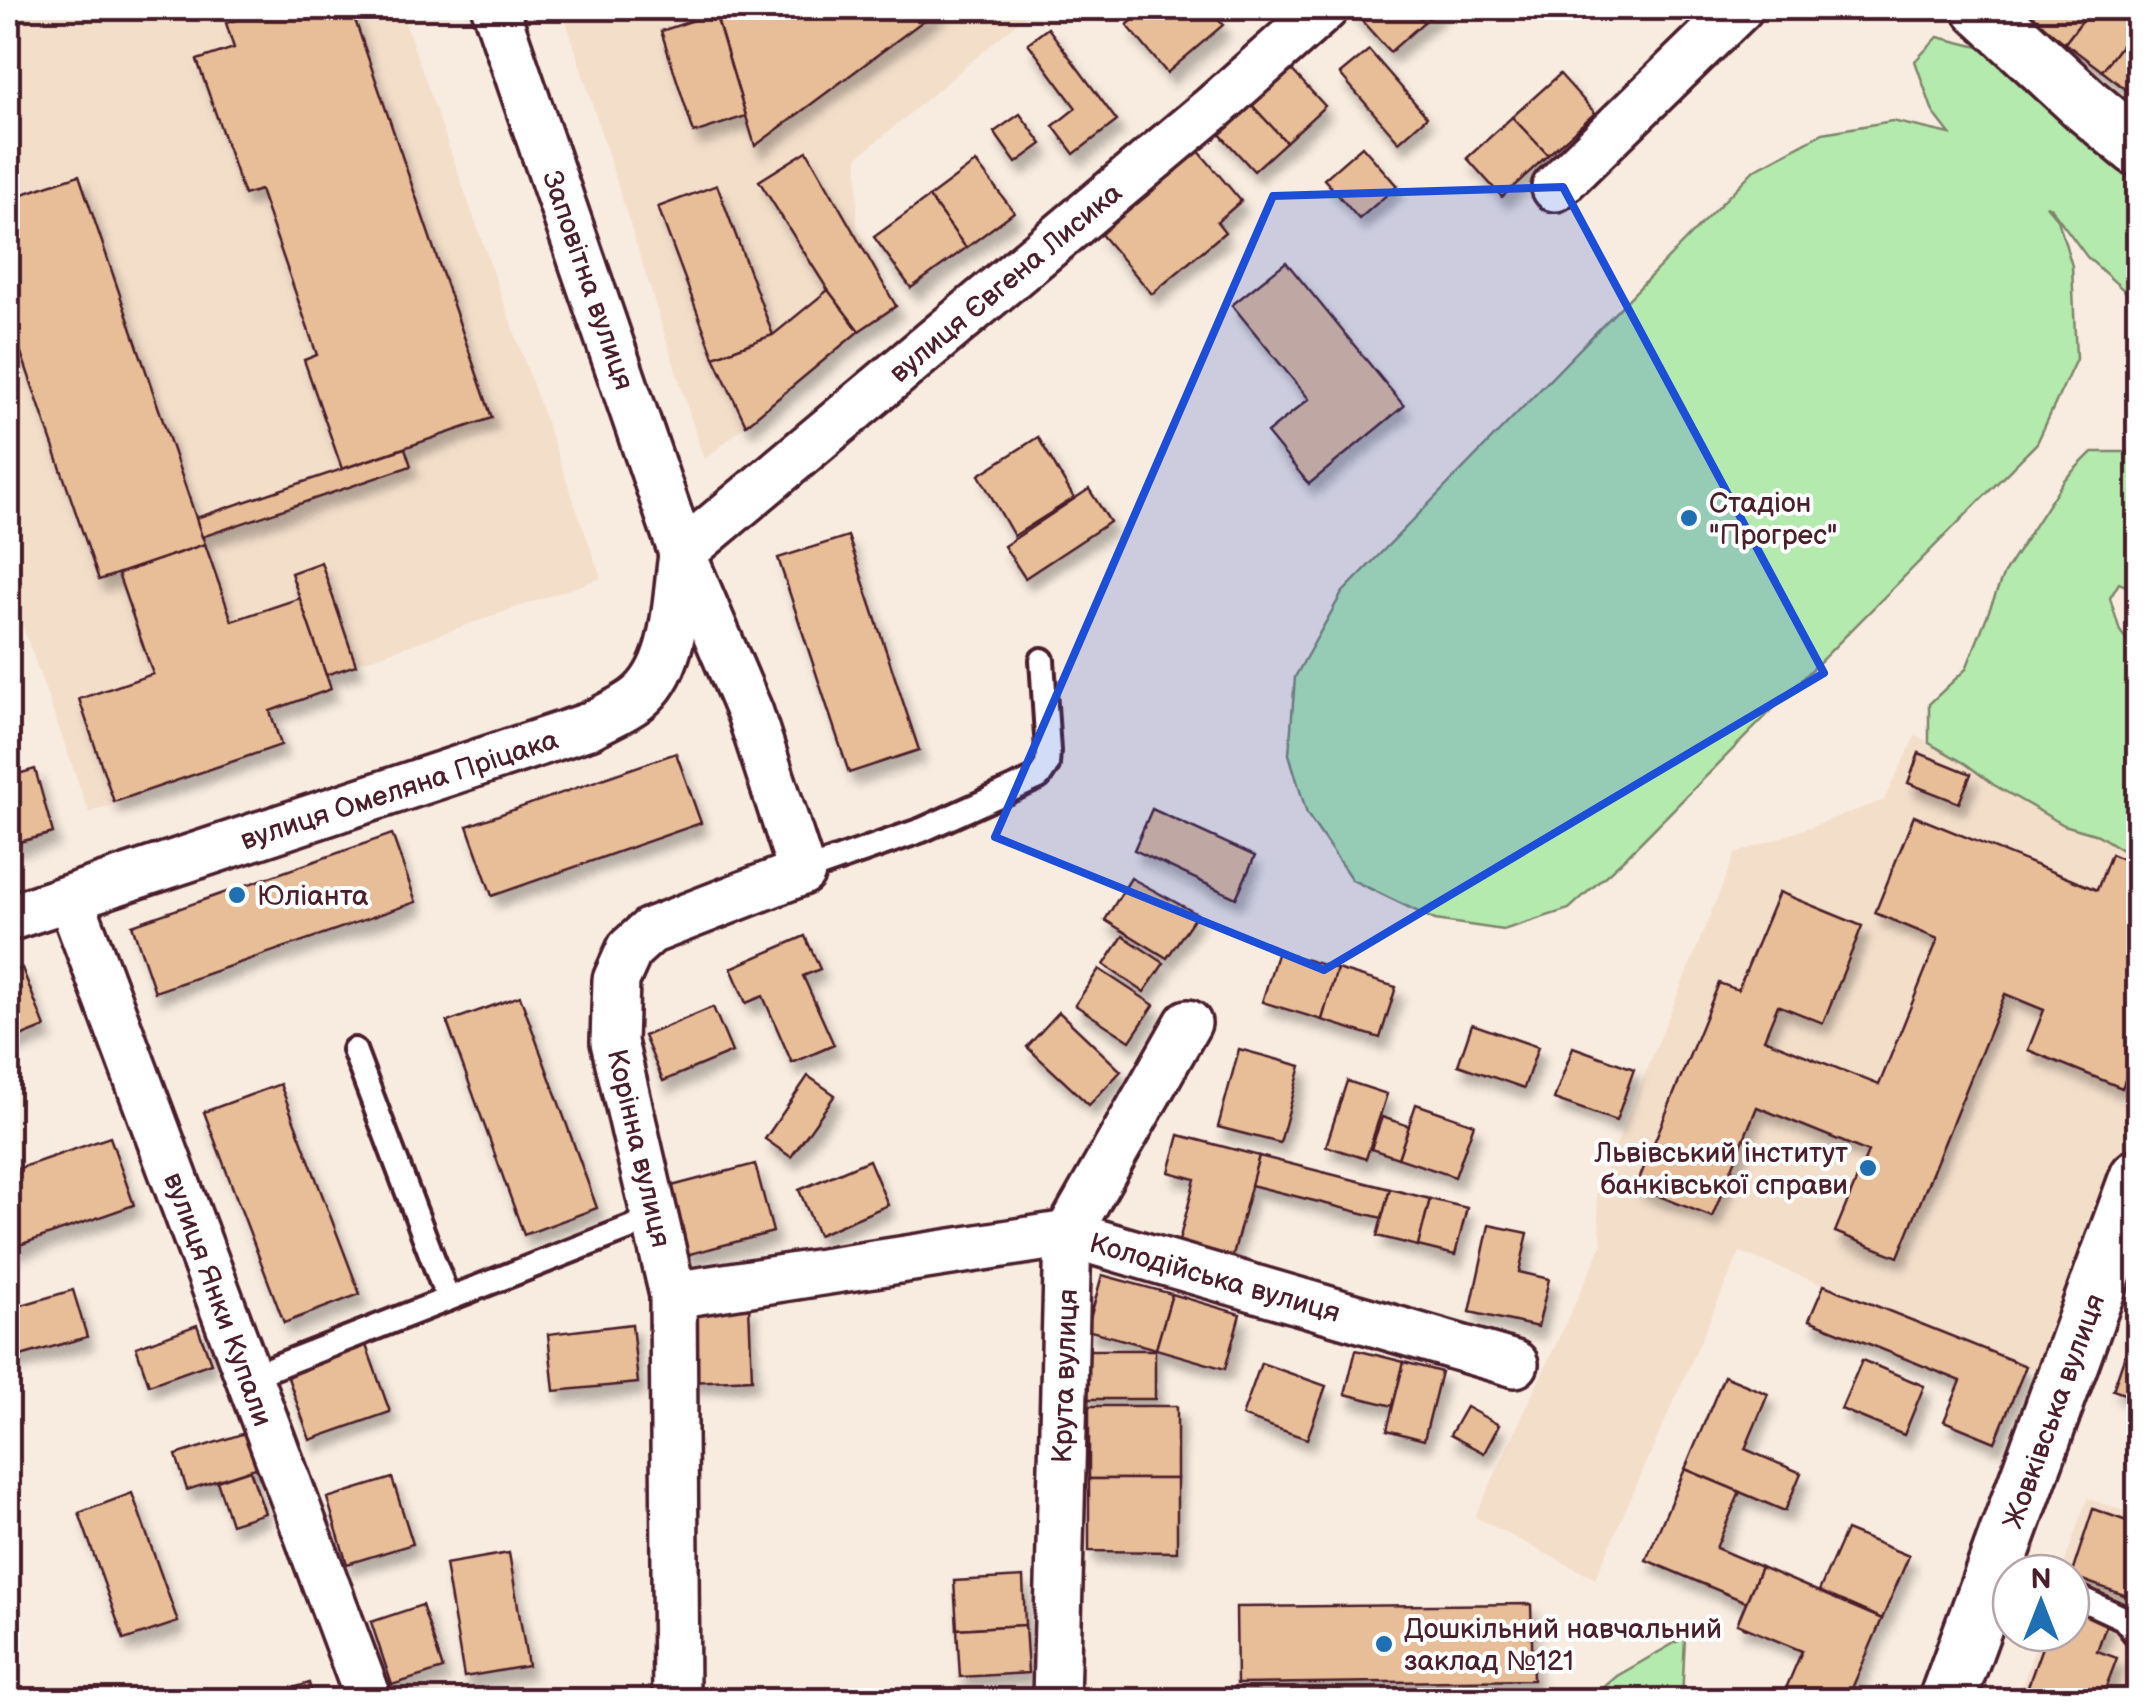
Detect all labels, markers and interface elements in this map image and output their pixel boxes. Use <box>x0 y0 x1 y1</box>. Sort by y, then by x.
street label: Заповітна вулиця <box>535 167 641 394</box>
street label: вулиця Євгена Лисика <box>883 176 1129 390</box>
place label: Стадіон "Прогрес" <box>1709 487 1837 552</box>
marker: Стадіон "Прогрес" <box>1678 507 1700 529</box>
street label: вулиця Омеляна Пріцака <box>237 723 563 857</box>
place label: Юліанта <box>257 880 369 913</box>
marker: Юліанта <box>226 884 248 906</box>
street label: Корінна вулиця <box>600 1046 677 1251</box>
place label: Львівський інститут банківської справи <box>1593 1137 1848 1202</box>
marker: Львівський інститут банківської справи <box>1857 1157 1879 1179</box>
street label: вулиця Янки Купали <box>156 1168 279 1431</box>
street label: Колодійська вулиця <box>1085 1227 1344 1330</box>
street label: Крута вулиця <box>1046 1288 1085 1464</box>
street label: Жовківська вулиця <box>1997 1290 2112 1533</box>
north arrow <box>1991 1553 2091 1653</box>
text: N <box>2030 1563 2052 1596</box>
place label: Дошкільний навчальний заклад №121 <box>1404 1613 1722 1678</box>
marker: Дошкільний навчальний заклад №121 <box>1373 1633 1395 1655</box>

